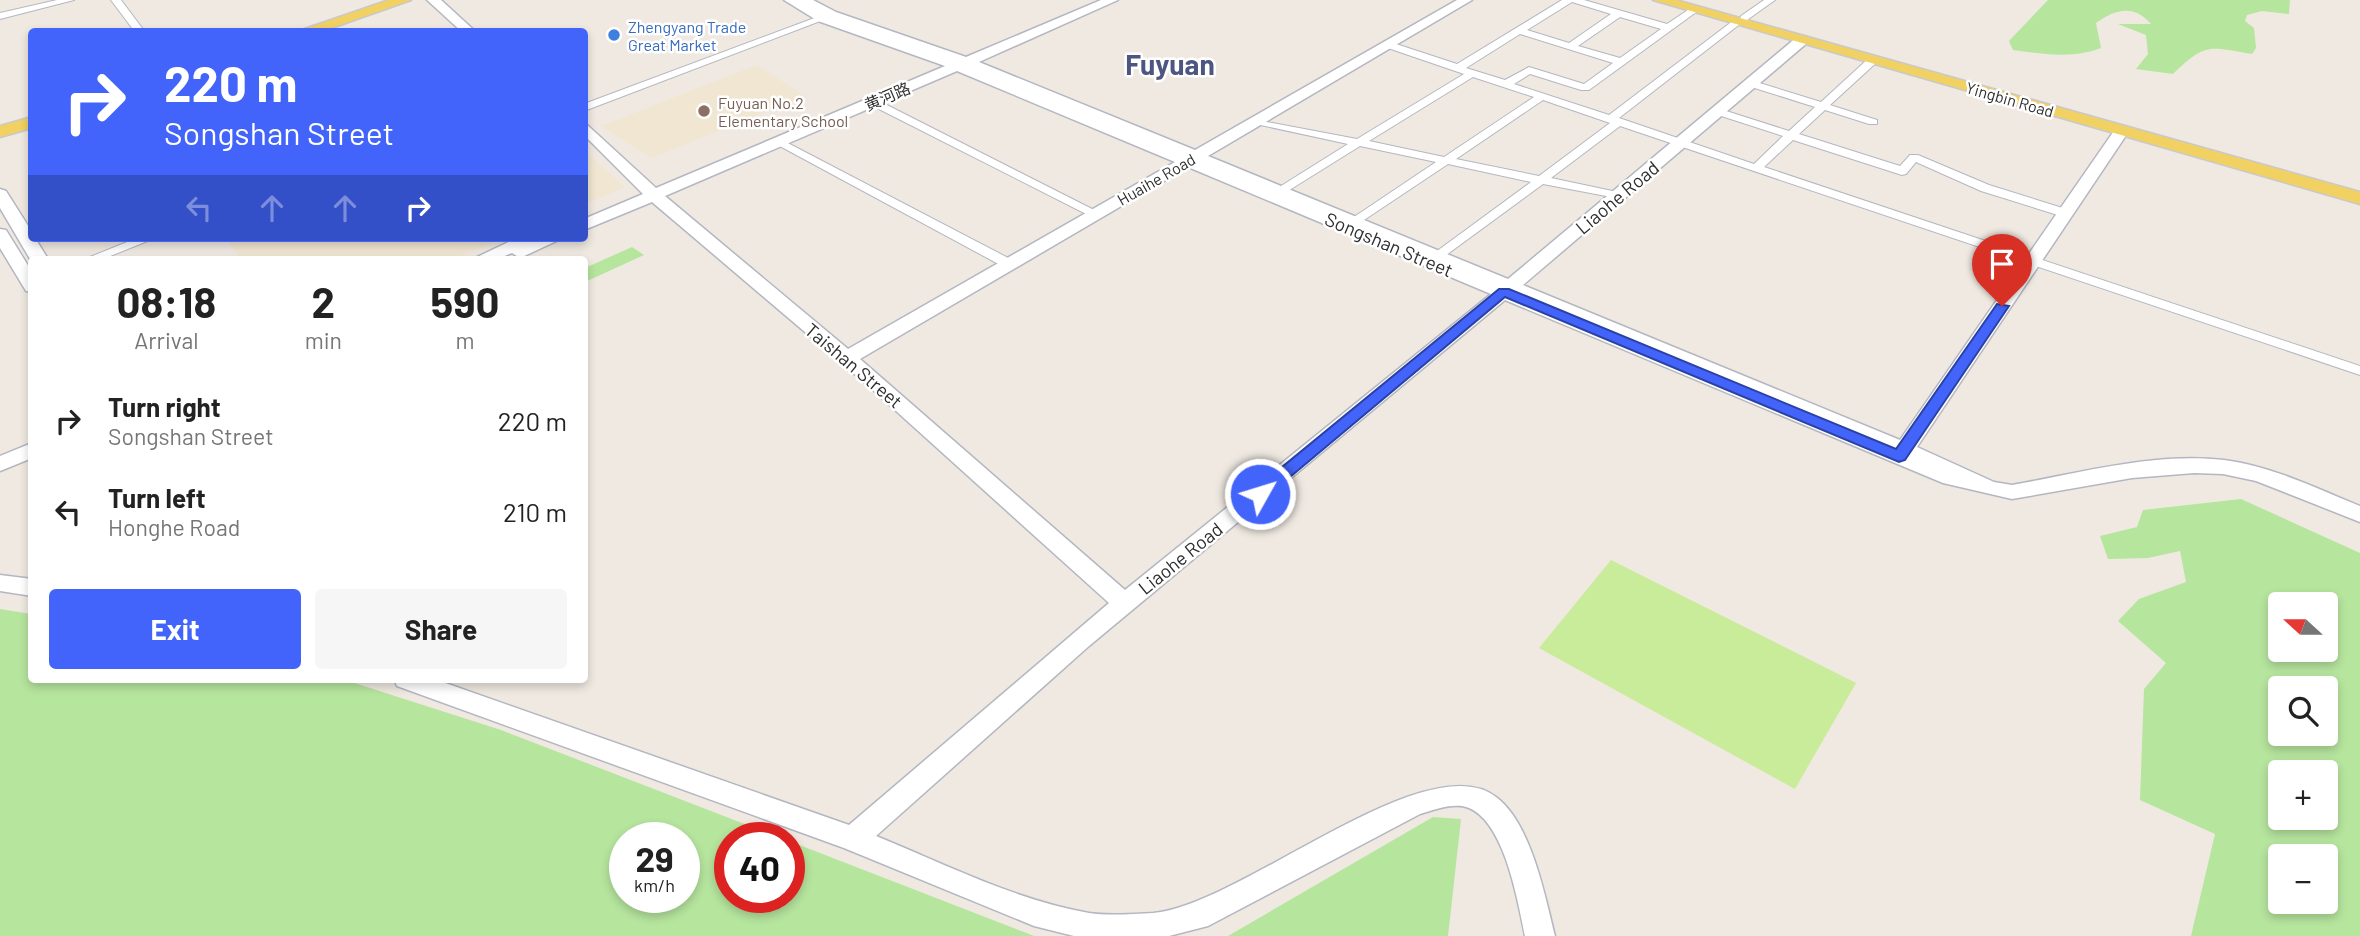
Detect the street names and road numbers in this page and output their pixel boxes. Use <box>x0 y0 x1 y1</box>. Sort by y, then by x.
street label: Yingbin Road <box>1964 77 2056 121</box>
street label: 黄河路 <box>861 78 913 114</box>
street label: Huaihe Road <box>1114 149 1198 209</box>
street label: Liaohe Road <box>1571 155 1663 239</box>
street label: Songshan Street <box>1322 207 1456 281</box>
street label: Taishan Street <box>801 318 907 412</box>
street label: Liaohe Road <box>1133 517 1227 599</box>

